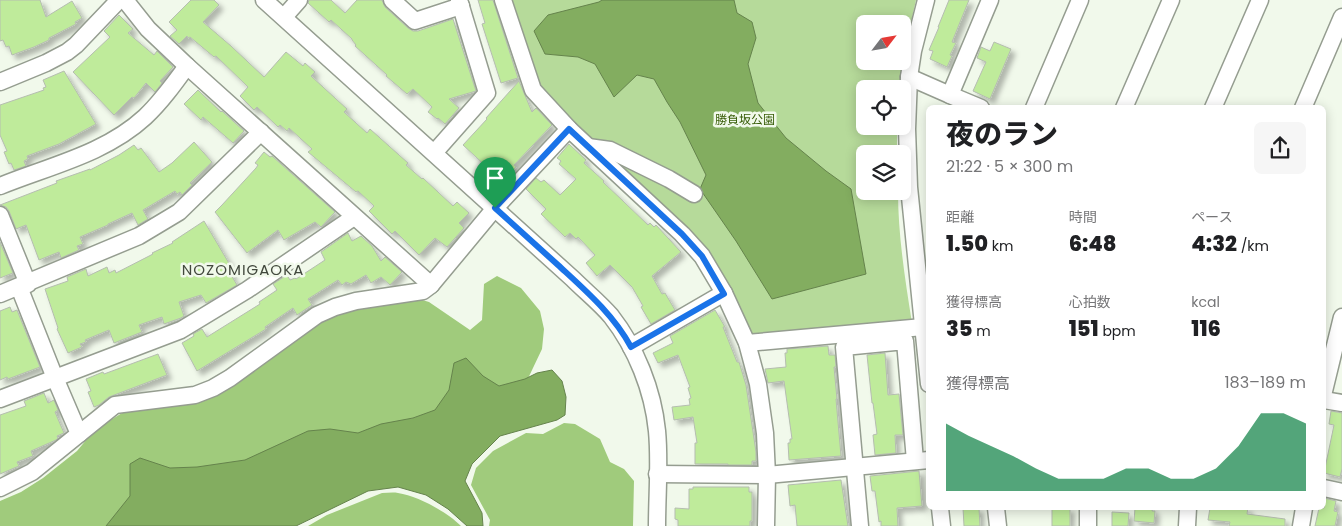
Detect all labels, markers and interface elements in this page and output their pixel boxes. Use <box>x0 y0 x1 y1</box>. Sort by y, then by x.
north arrow <box>856 15 911 70</box>
map controls <box>856 15 911 200</box>
button: locate <box>856 80 911 135</box>
park label: 勝負坂公園 <box>715 111 775 128</box>
text: 夜のラン <box>946 115 1058 154</box>
button: share <box>1254 122 1306 174</box>
button: layers <box>856 145 911 200</box>
text: 21:22 · 5 × 300 m <box>946 155 1073 178</box>
pin <box>474 157 516 208</box>
icon: arrive <box>481 164 509 192</box>
text: 距離 <box>946 207 974 227</box>
text: 時間 <box>1069 207 1097 227</box>
text: ペース <box>1191 207 1233 227</box>
text: 1.50 <box>946 229 988 258</box>
text: 6:48 <box>1069 229 1117 258</box>
text: 4:32 <box>1191 229 1237 258</box>
text: km <box>988 236 1013 256</box>
text: /km <box>1237 236 1269 256</box>
district label: NOZOMIGAOKA <box>182 259 304 280</box>
text: 獲得標高 <box>946 292 1002 312</box>
text: 心拍数 <box>1069 292 1111 312</box>
text: kcal <box>1191 292 1220 312</box>
text: 35 <box>946 314 973 343</box>
text: 151 <box>1069 314 1099 343</box>
text: 116 <box>1191 314 1221 343</box>
text: m <box>973 321 991 341</box>
text: bpm <box>1099 321 1136 341</box>
text: 183–189 m <box>1224 371 1306 394</box>
text: 獲得標高 <box>946 372 1010 395</box>

